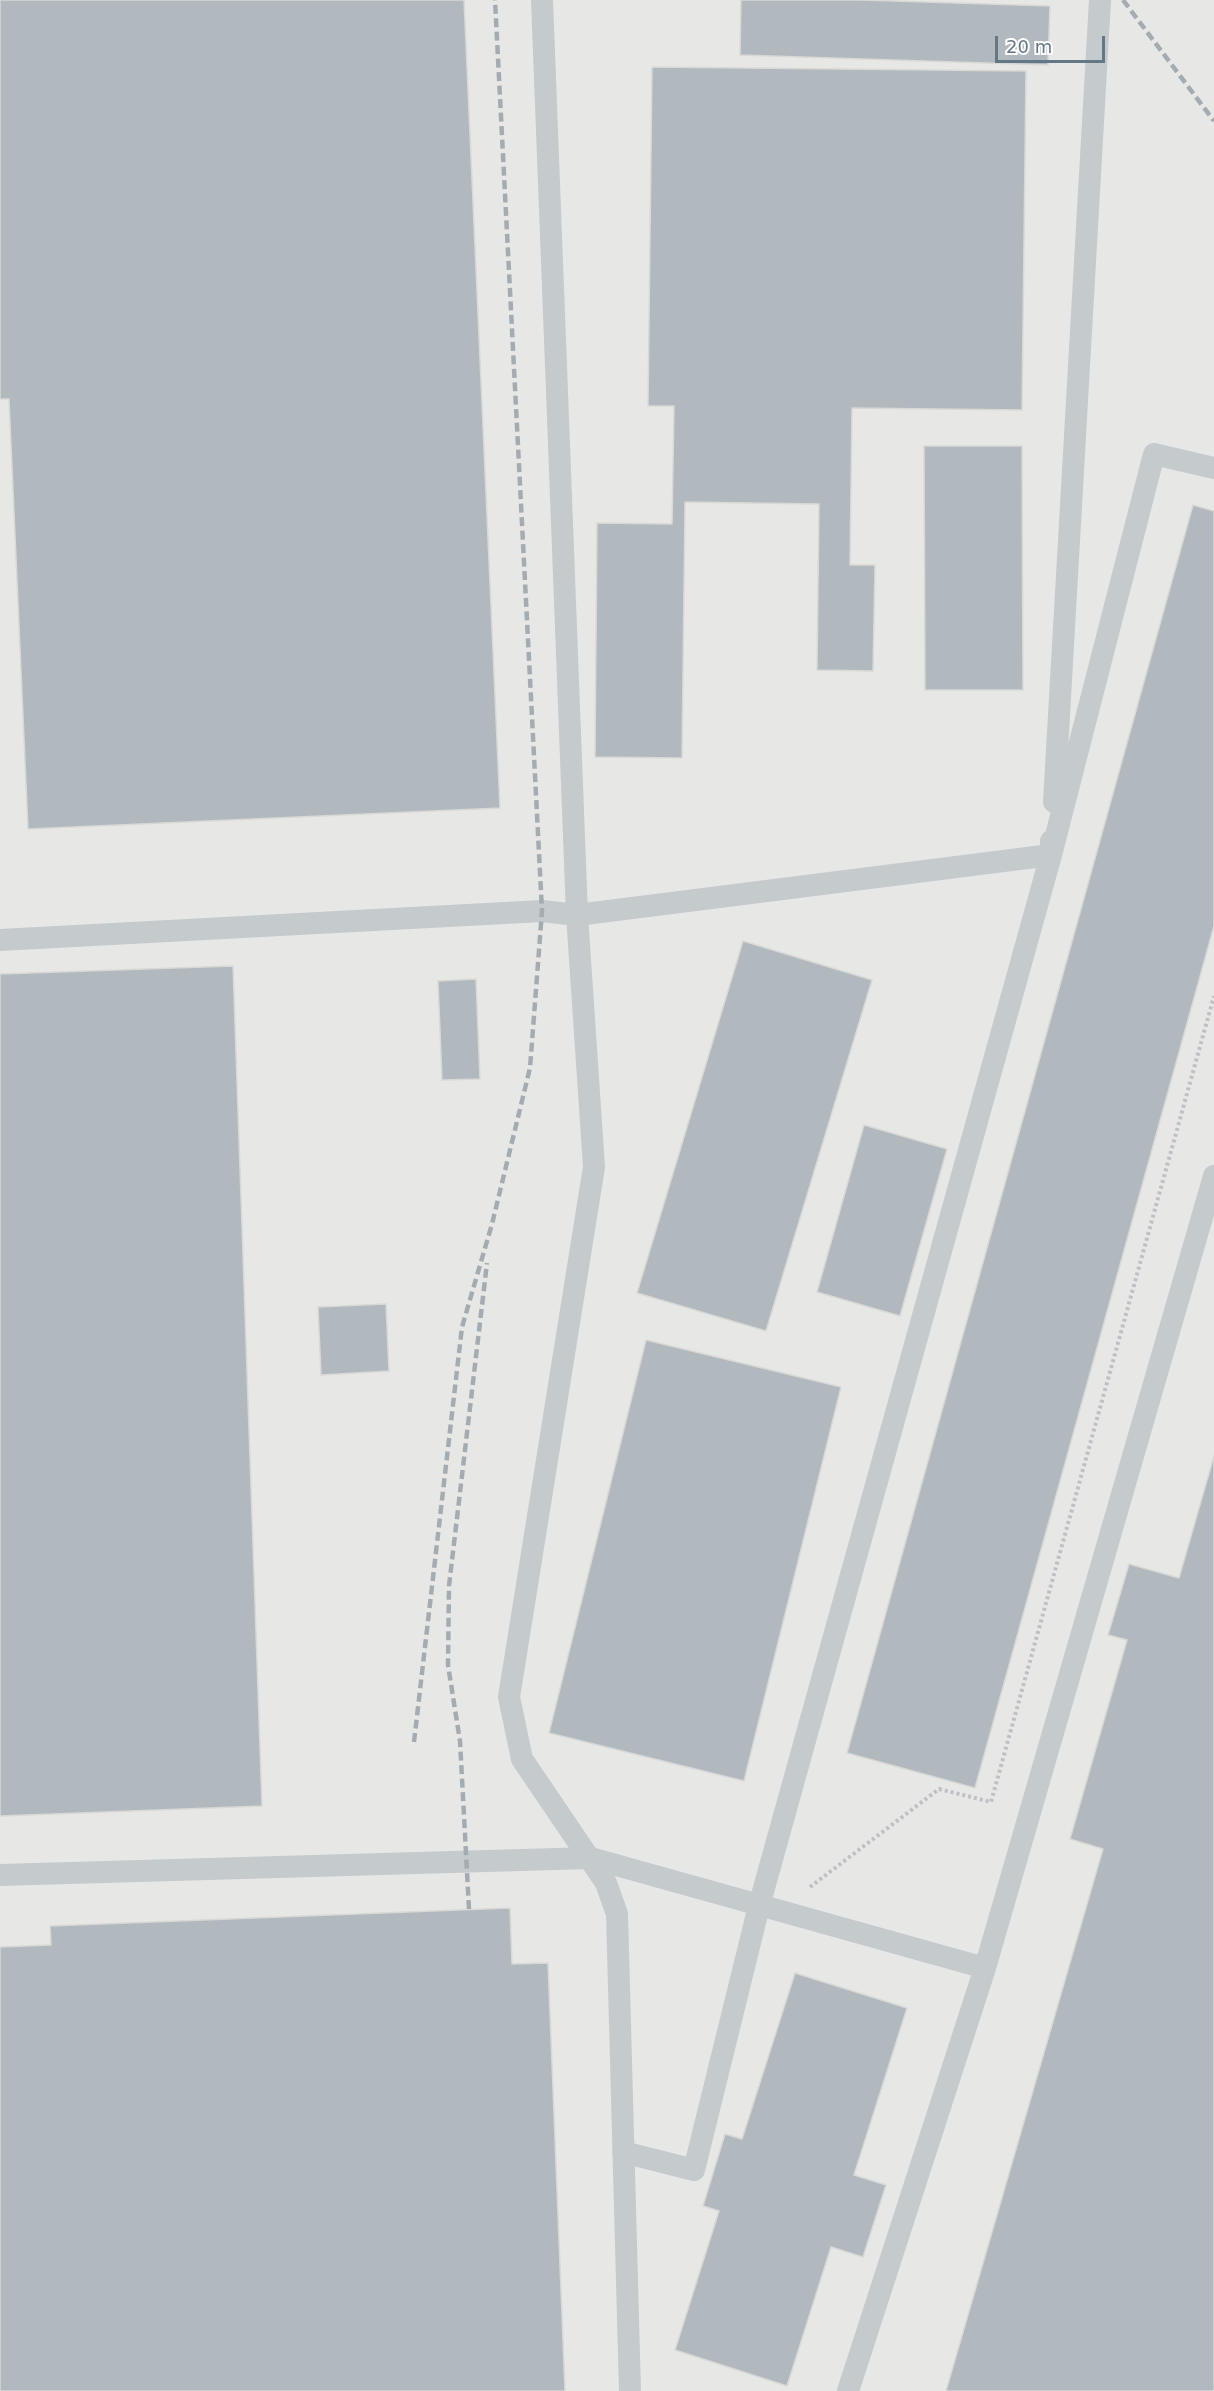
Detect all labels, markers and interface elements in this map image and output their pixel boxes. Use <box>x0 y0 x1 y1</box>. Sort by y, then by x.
scale bar <box>998 24 1108 62</box>
text: 20 m <box>1006 36 1052 57</box>

